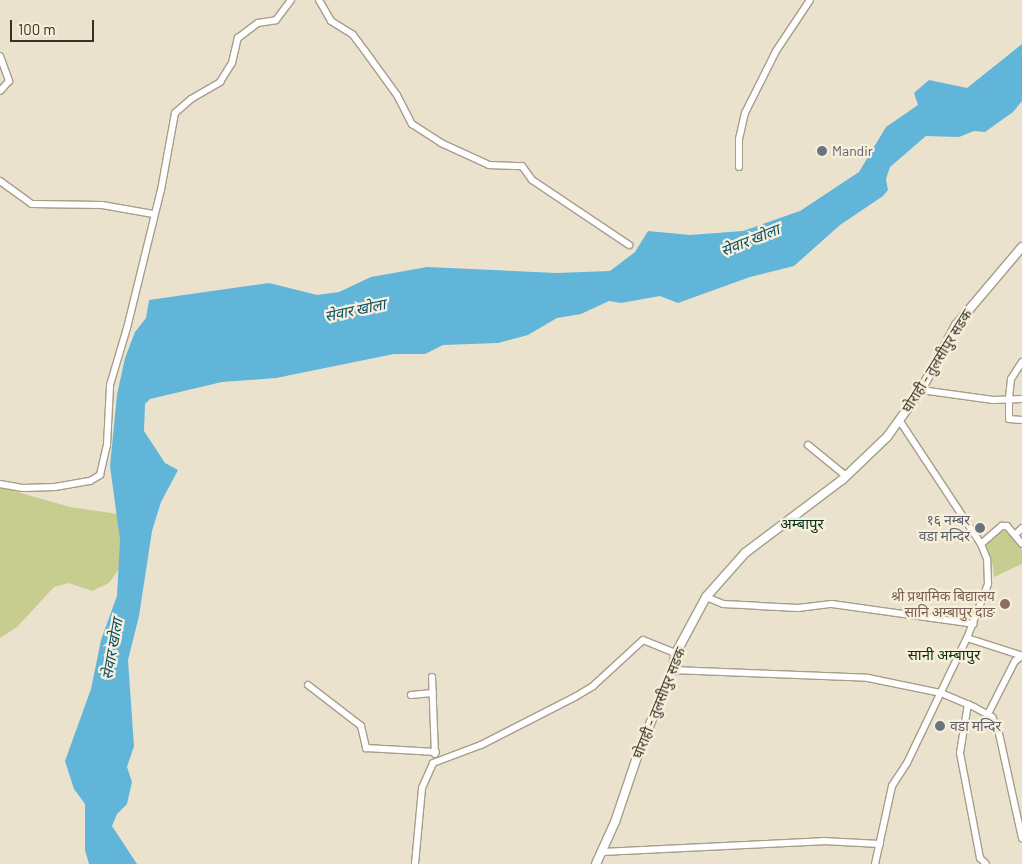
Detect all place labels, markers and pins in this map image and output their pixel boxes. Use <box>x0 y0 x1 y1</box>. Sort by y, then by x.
place label: Mandir <box>832 143 873 159</box>
marker: Mandir <box>816 145 828 157</box>
place label: १६ नम्बर वडा मन्दिर <box>919 512 970 544</box>
marker: १६ नम्बर वडा मन्दिर <box>974 522 986 534</box>
place label: श्री प्रथामिक बिद्यालय सानि अम्बापुर दाङ <box>891 588 995 620</box>
marker: श्री प्रथामिक बिद्यालय सानि अम्बापुर दाङ <box>999 598 1011 610</box>
place label: वडा मन्दिर <box>950 718 1001 734</box>
marker: वडा मन्दिर <box>934 720 946 732</box>

